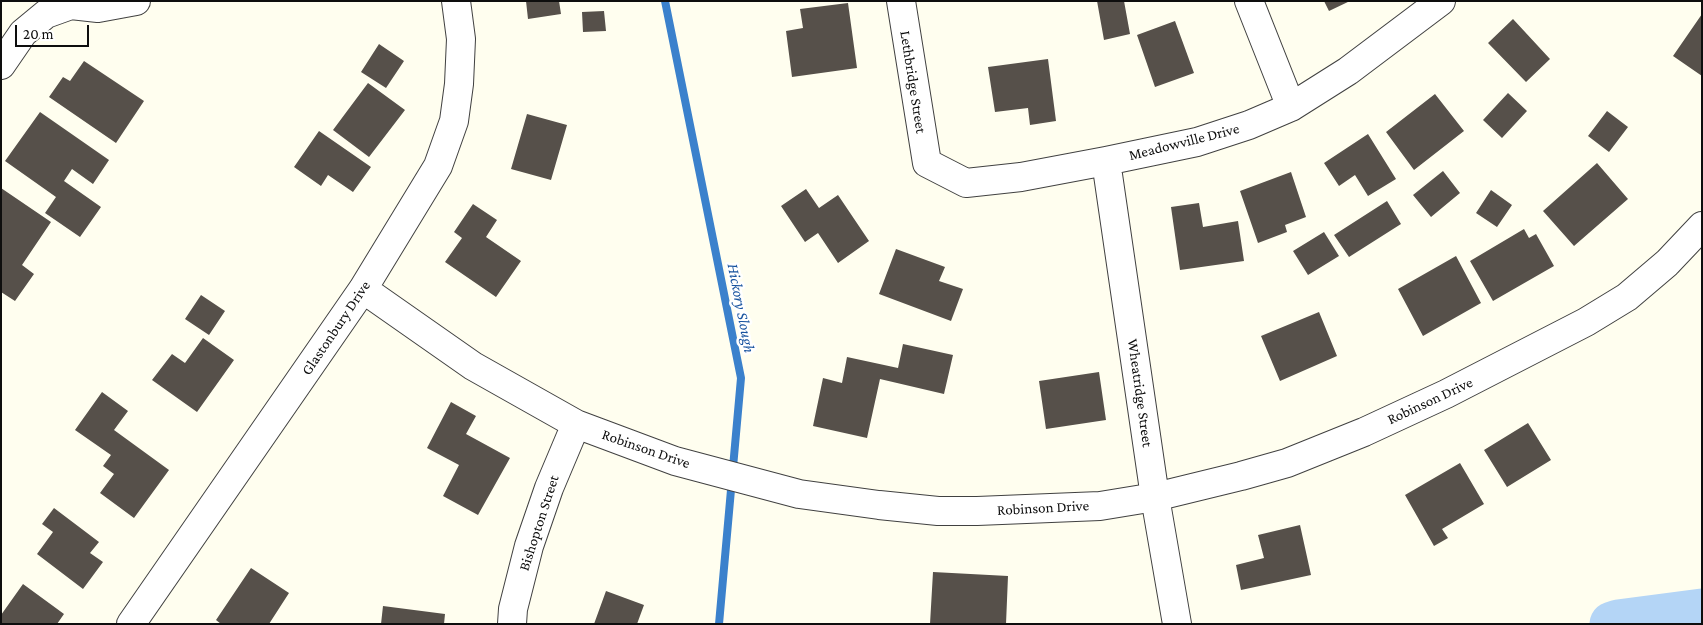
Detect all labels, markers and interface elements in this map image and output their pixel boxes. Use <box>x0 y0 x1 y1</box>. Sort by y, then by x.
scale bar <box>18 15 91 47</box>
text: 20 m <box>23 26 54 42</box>
street label: Lethbridge Street <box>896 29 930 135</box>
street label: Meadowville Drive <box>1127 120 1241 164</box>
water label: Hickory Slough <box>723 262 759 354</box>
street label: Glastonbury Drive <box>298 277 374 379</box>
street label: Wheatridge Street <box>1123 338 1157 448</box>
street label: Robinson Drive <box>1384 373 1476 429</box>
street label: Robinson Drive <box>600 426 692 472</box>
street label: Bishopton Street <box>515 473 563 573</box>
street label: Robinson Drive <box>997 497 1089 519</box>

